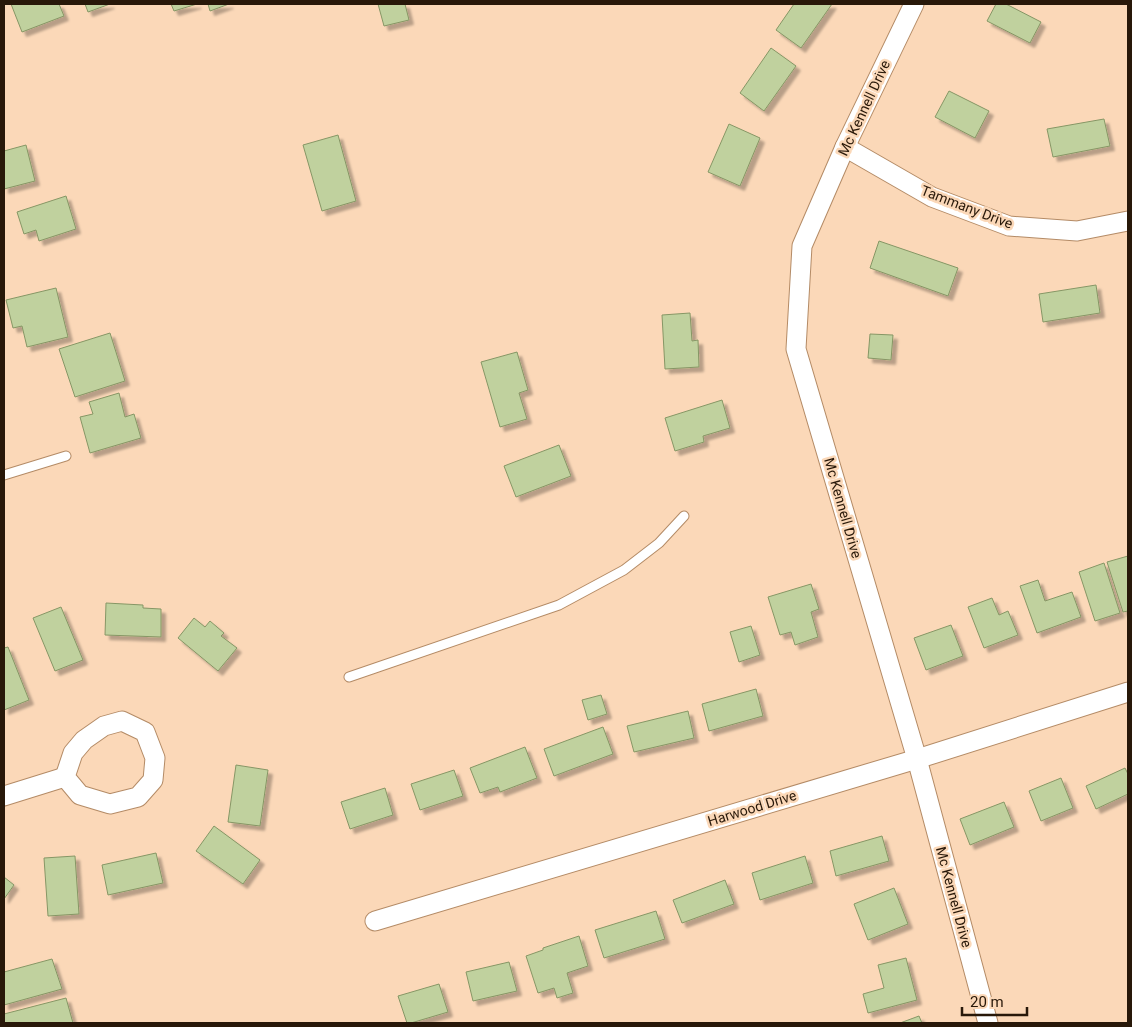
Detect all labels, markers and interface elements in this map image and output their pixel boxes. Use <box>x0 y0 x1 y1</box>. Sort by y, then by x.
street label: Mc Kennell Drive <box>835 58 893 158</box>
street label: Tammany Drive <box>919 182 1015 232</box>
street label: Mc Kennell Drive <box>821 456 865 560</box>
street label: Harwood Drive <box>706 787 798 829</box>
street label: Mc Kennell Drive <box>933 845 975 949</box>
scale bar <box>962 984 1027 1016</box>
text: 20 m <box>970 993 1004 1011</box>

